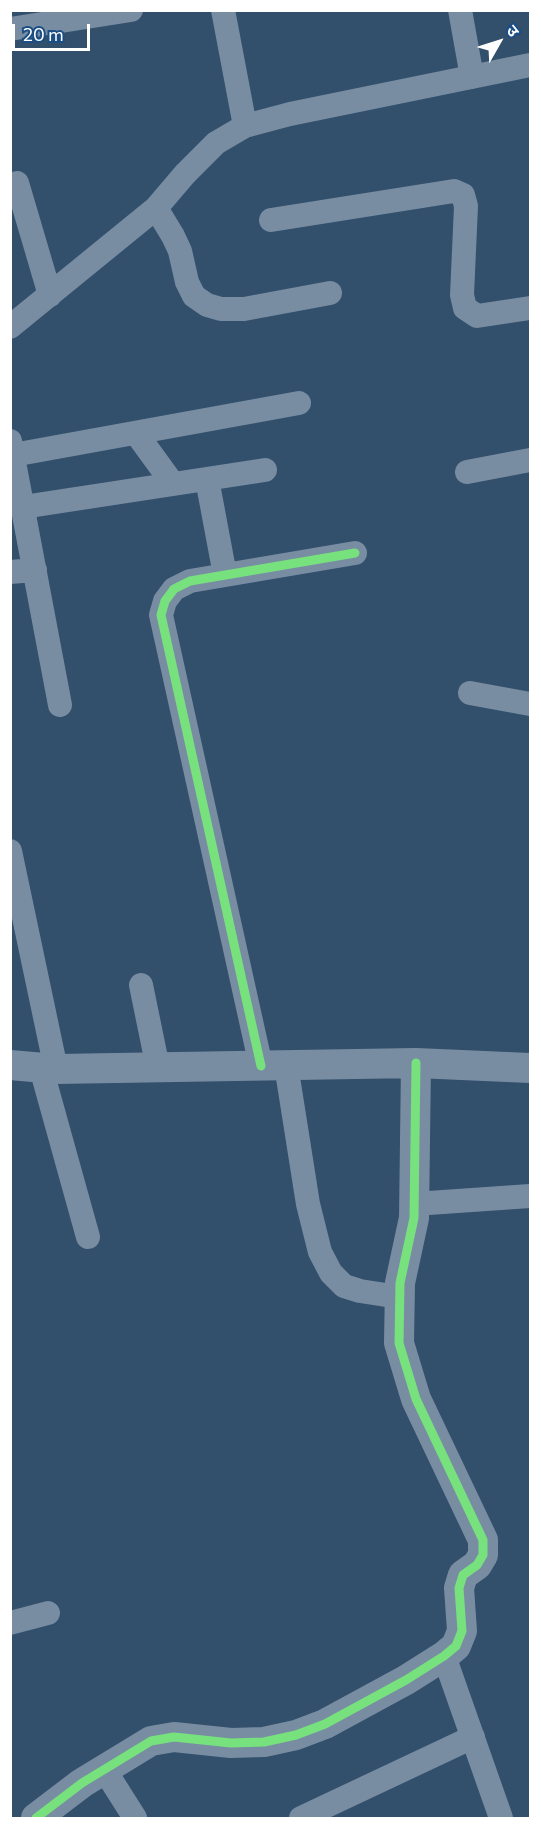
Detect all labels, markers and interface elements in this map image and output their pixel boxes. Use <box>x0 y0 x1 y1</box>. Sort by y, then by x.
scale bar <box>15 12 93 50</box>
north arrow <box>469 12 529 72</box>
text: उ <box>503 21 524 40</box>
text: 20 m <box>23 23 64 45</box>

